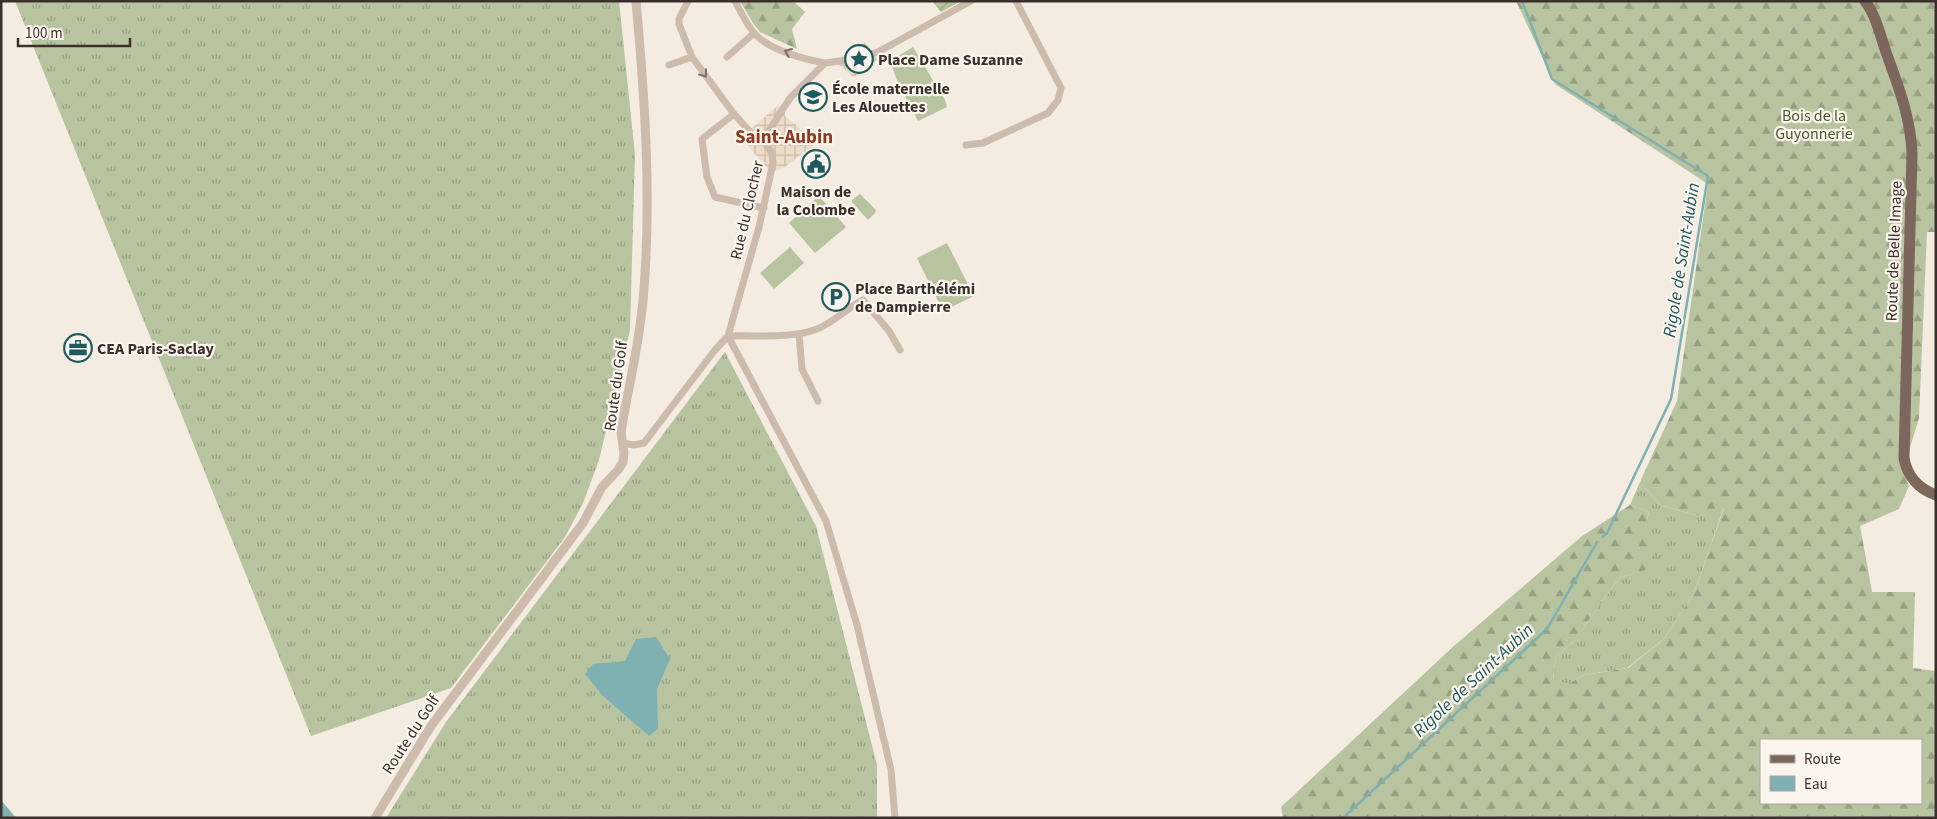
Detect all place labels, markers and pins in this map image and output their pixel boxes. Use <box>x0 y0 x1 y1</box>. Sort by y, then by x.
place icon: Place Dame Suzanne <box>844 44 874 74</box>
place label: Place Dame Suzanne <box>878 49 1023 71</box>
place label: École maternelle Les Alouettes <box>832 78 950 118</box>
school or university icon: École maternelle Les Alouettes <box>798 82 828 112</box>
public building icon: Maison de la Colombe <box>801 149 831 179</box>
place label: Maison de la Colombe <box>776 181 856 221</box>
place label: Place Barthélémi de Dampierre <box>855 278 975 318</box>
parking icon: Place Barthélémi de Dampierre <box>821 282 851 312</box>
office icon: CEA Paris-Saclay <box>63 333 93 363</box>
place label: CEA Paris-Saclay <box>97 338 215 360</box>

